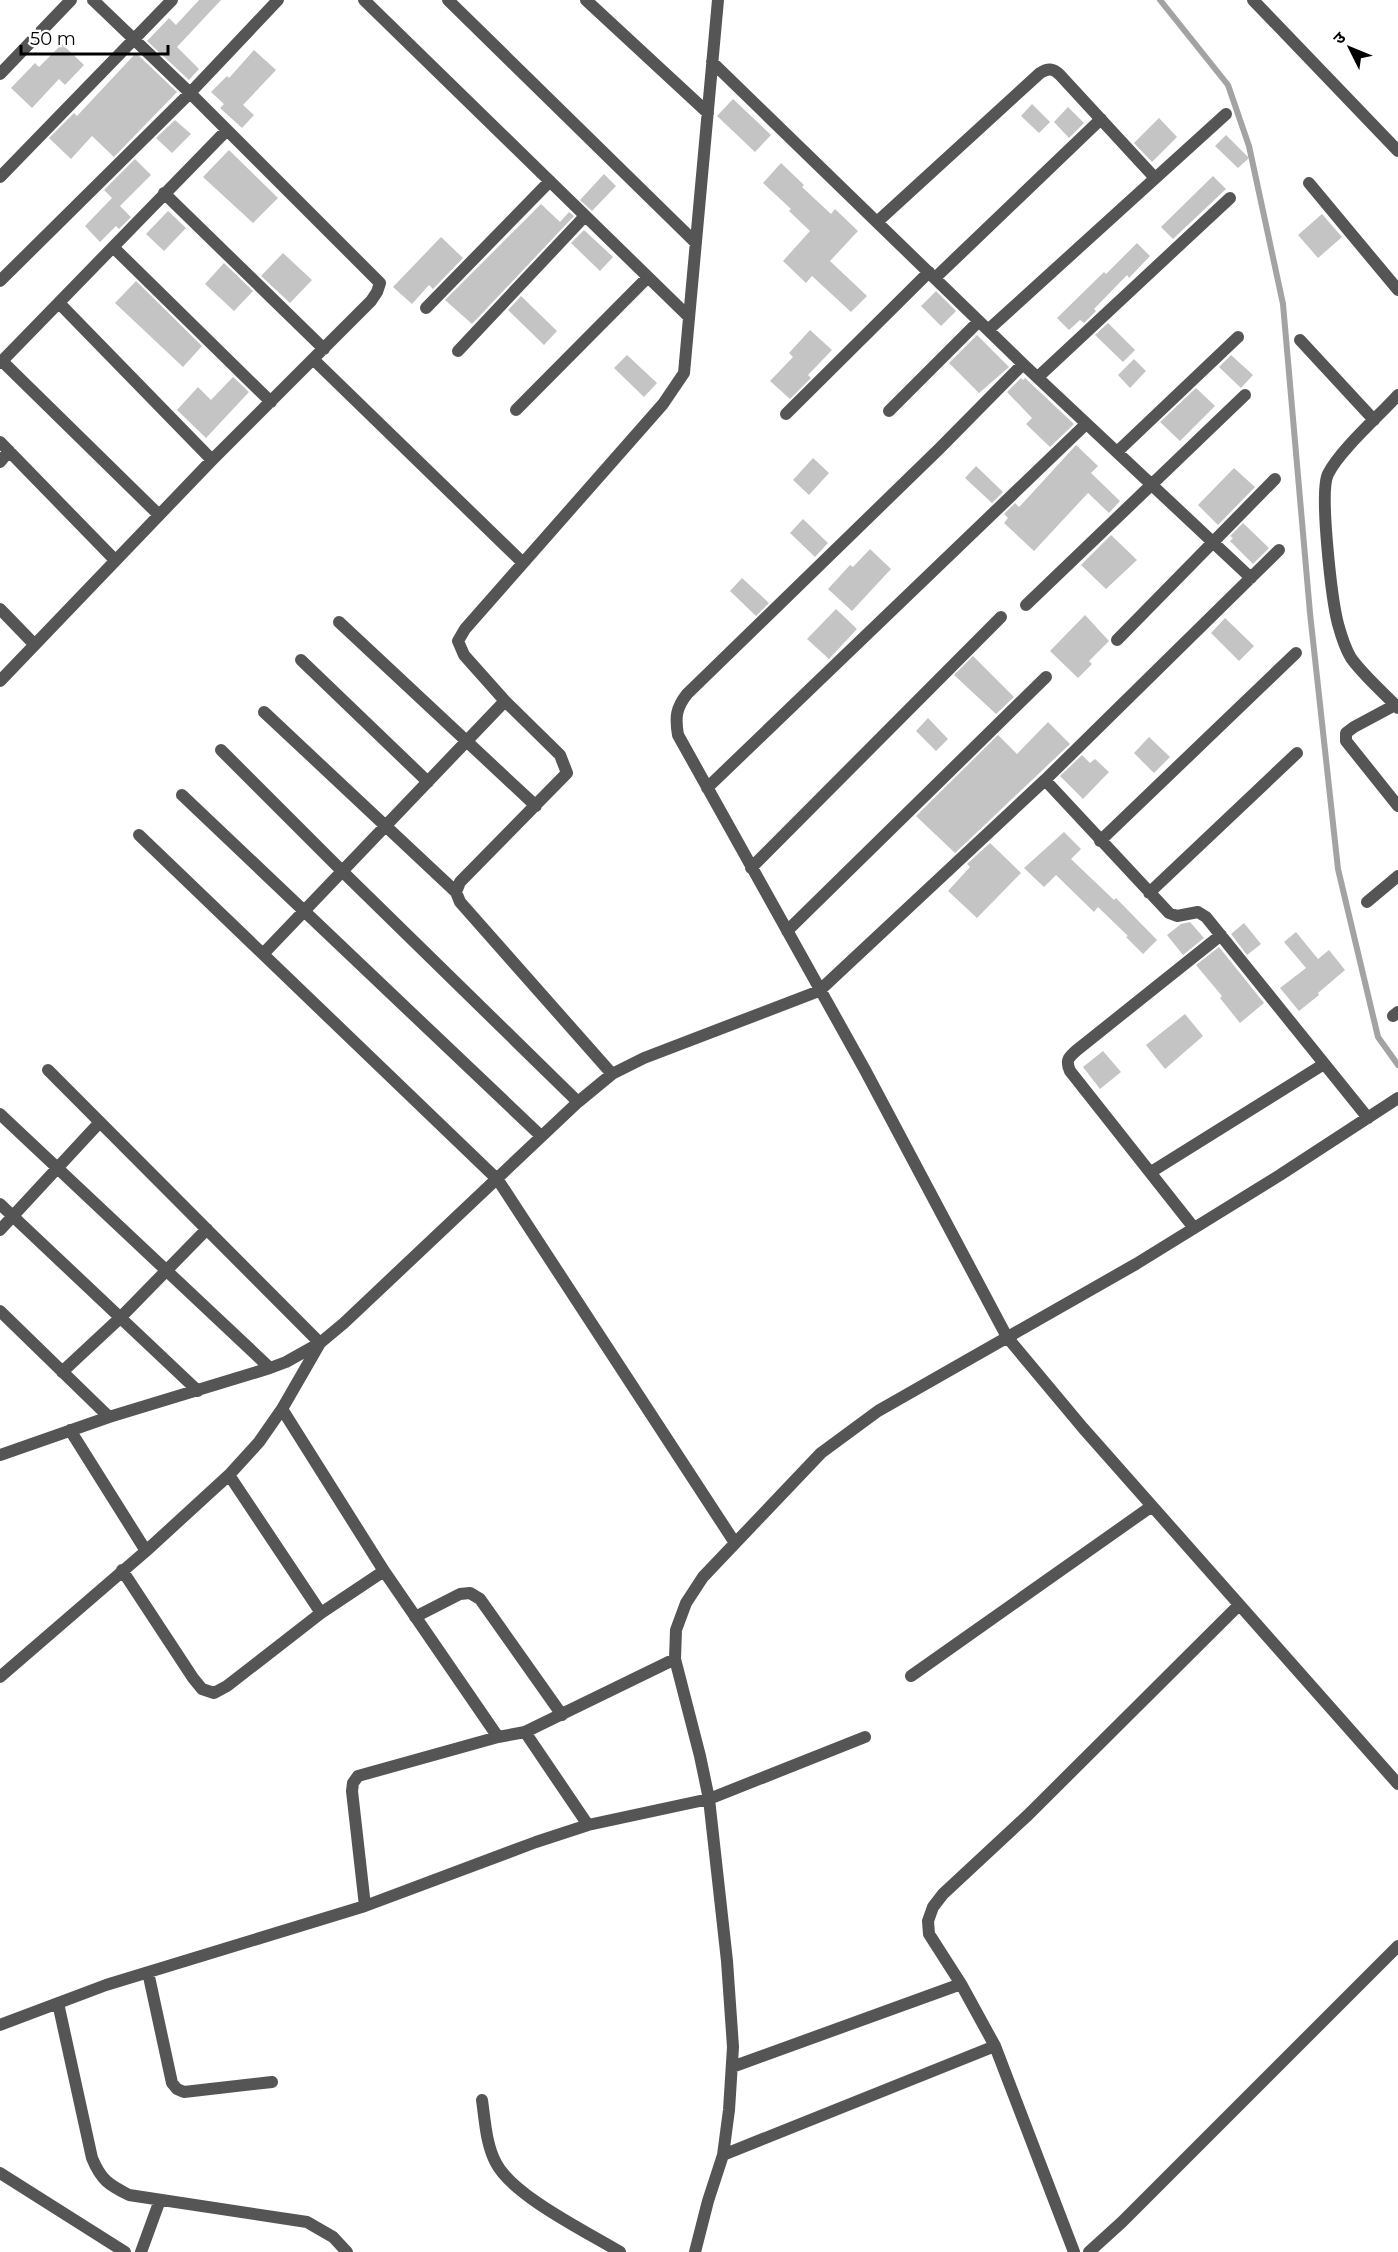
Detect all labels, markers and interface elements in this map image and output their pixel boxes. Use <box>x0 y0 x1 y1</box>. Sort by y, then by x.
scale bar <box>21 18 168 56</box>
north arrow <box>1320 18 1380 78</box>
text: 50 m <box>30 28 76 50</box>
text: उ <box>1329 28 1350 48</box>

